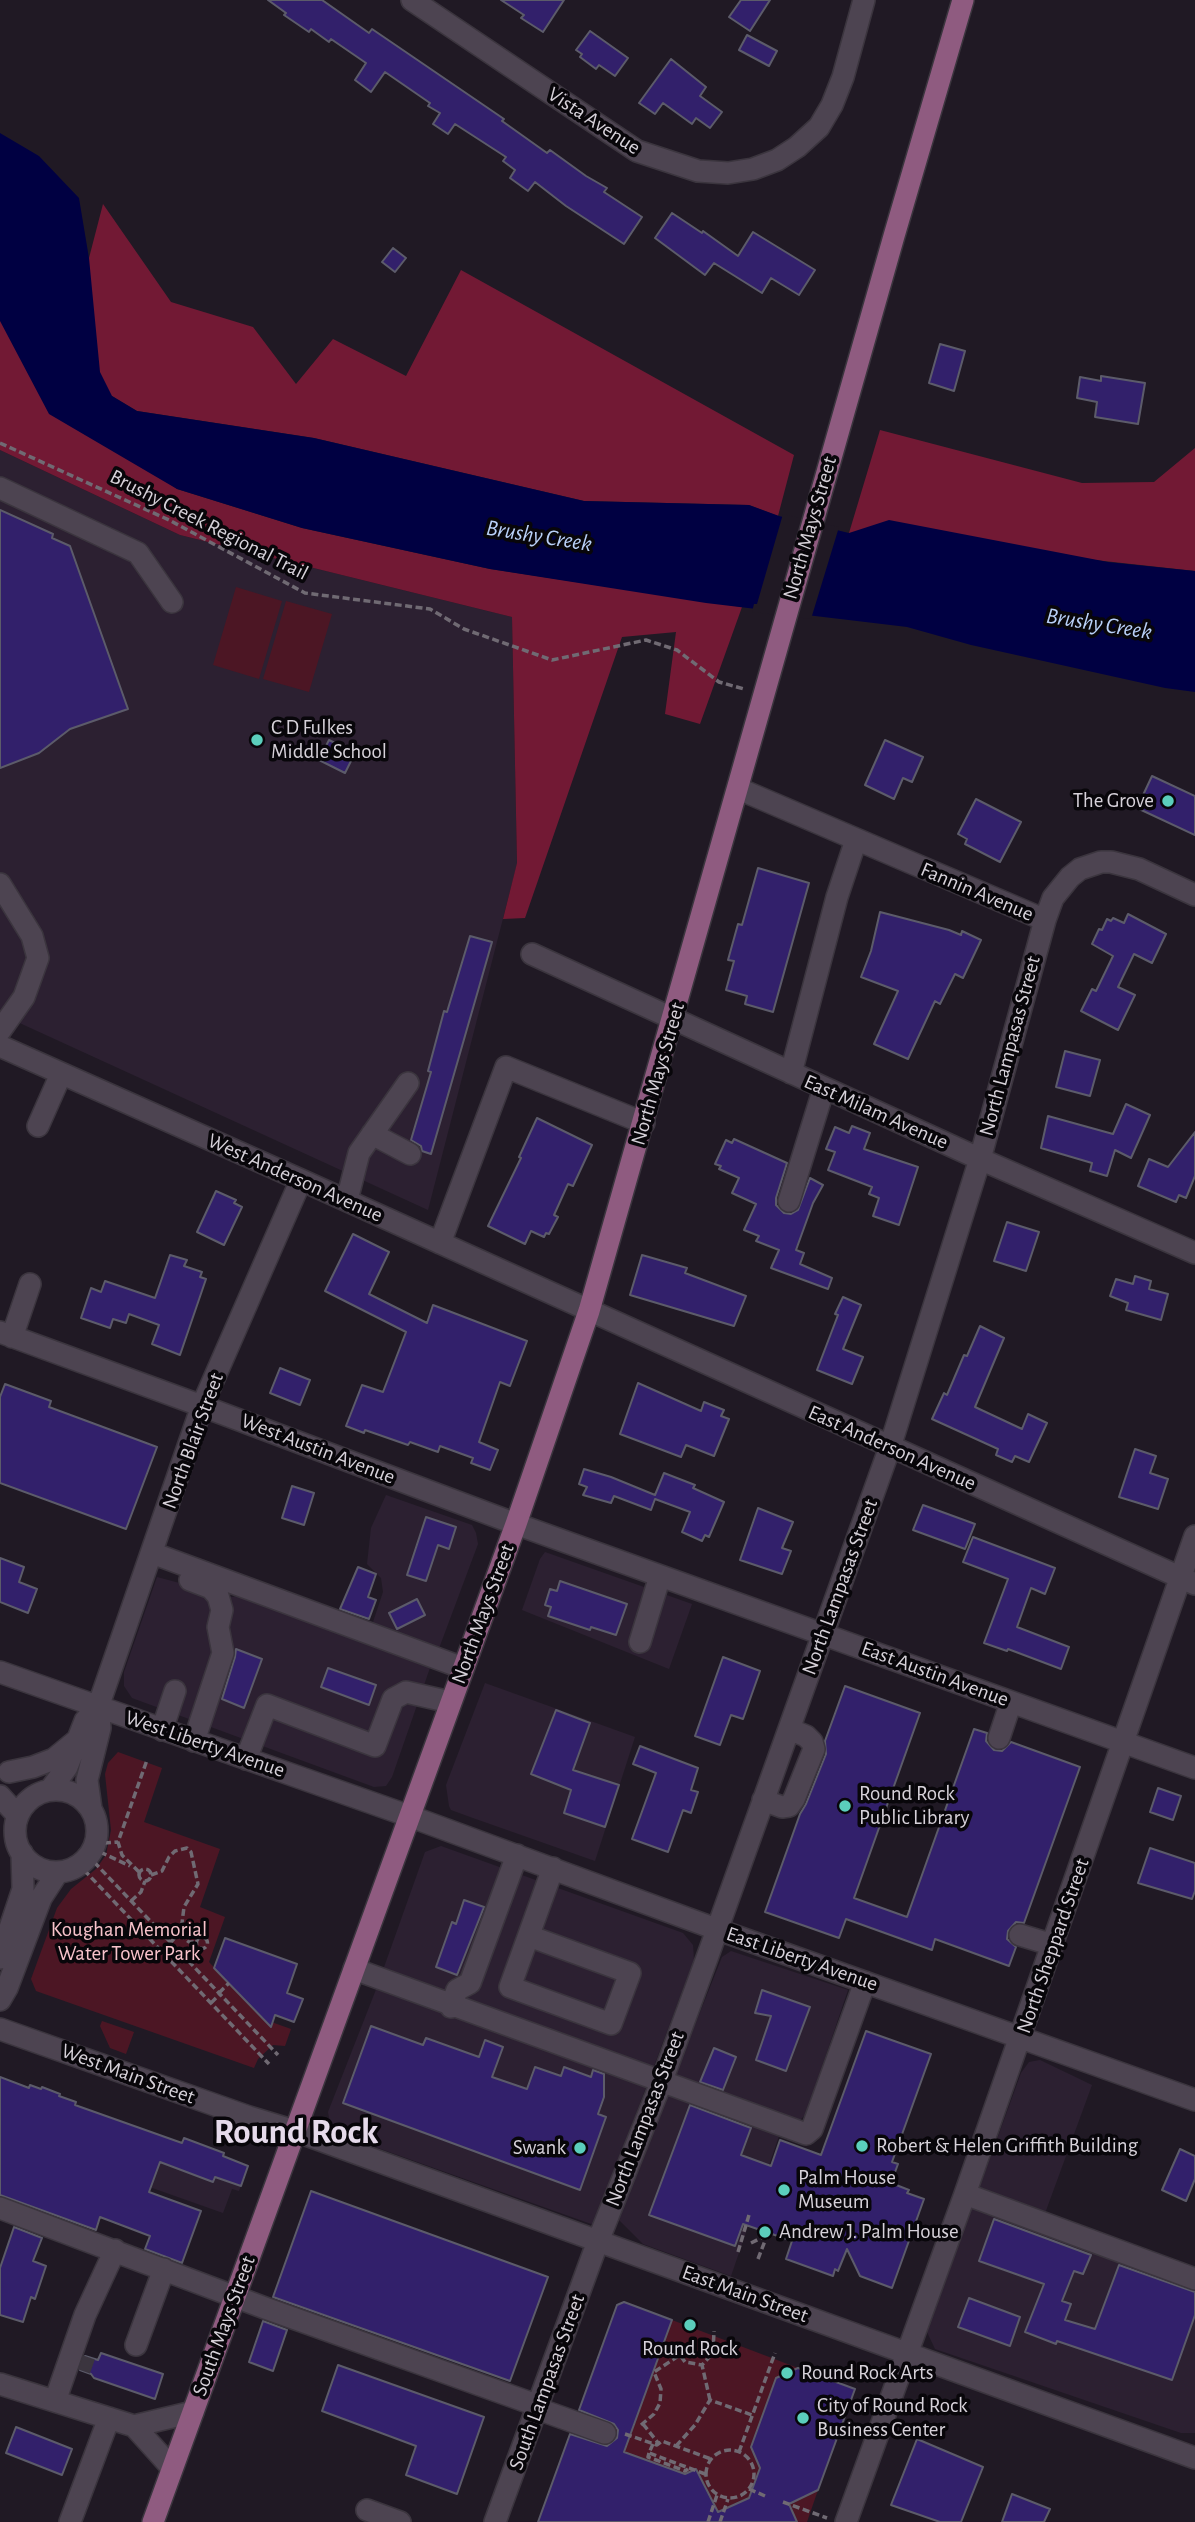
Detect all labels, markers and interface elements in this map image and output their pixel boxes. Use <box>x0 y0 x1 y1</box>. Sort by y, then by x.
street label: Vista Avenue <box>543 82 645 160</box>
street label: North Mays Street <box>778 454 842 602</box>
street label: Brushy Creek Regional Trail <box>106 464 312 586</box>
water label: Brushy Creek <box>484 514 594 558</box>
water label: Brushy Creek <box>1044 602 1154 646</box>
place label: C D Fulkes Middle School <box>271 715 387 765</box>
marker: C D Fulkes Middle School <box>249 732 265 748</box>
place label: The Grove <box>1073 788 1154 814</box>
marker: The Grove <box>1160 793 1176 809</box>
street label: Fannin Avenue <box>917 857 1037 927</box>
street label: North Lampasas Street <box>974 953 1046 1139</box>
street label: North Mays Street <box>626 1000 690 1148</box>
street label: East Milam Avenue <box>800 1069 952 1155</box>
street label: West Anderson Avenue <box>204 1128 386 1228</box>
street label: North Blair Street <box>157 1370 229 1512</box>
street label: East Anderson Avenue <box>804 1400 980 1496</box>
street label: West Austin Avenue <box>237 1408 399 1490</box>
street label: North Lampasas Street <box>796 1496 884 1678</box>
street label: North Mays Street <box>446 1540 520 1688</box>
street label: East Austin Avenue <box>858 1636 1012 1712</box>
street label: West Liberty Avenue <box>122 1705 288 1783</box>
place label: Round Rock Public Library <box>859 1781 969 1831</box>
marker: Round Rock Public Library <box>837 1798 853 1814</box>
street label: North Sheppard Street <box>1011 1855 1095 2037</box>
park label: Koughan Memorial Water Tower Park <box>51 1917 207 1967</box>
street label: East Liberty Avenue <box>723 1921 881 1997</box>
street label: North Lampasas Street <box>600 2028 690 2210</box>
street label: West Main Street <box>58 2038 198 2110</box>
district label: Round Rock <box>214 2111 378 2153</box>
place label: Robert & Helen Griffith Building <box>876 2133 1138 2159</box>
place label: Swank <box>513 2135 566 2161</box>
marker: Robert & Helen Griffith Building <box>854 2138 870 2154</box>
marker: Swank <box>572 2140 588 2156</box>
place label: Palm House Museum <box>798 2165 896 2215</box>
marker: Palm House Museum <box>776 2182 792 2198</box>
place label: Andrew J. Palm House <box>779 2219 959 2245</box>
marker: Andrew J. Palm House <box>757 2224 773 2240</box>
street label: South Mays Street <box>187 2253 261 2399</box>
street label: East Main Street <box>679 2260 811 2328</box>
street label: South Lampasas Street <box>503 2291 591 2473</box>
marker: Round Rock <box>682 2317 698 2333</box>
place label: Round Rock <box>642 2336 738 2362</box>
place label: Round Rock Arts <box>801 2360 933 2386</box>
marker: Round Rock Arts <box>779 2365 795 2381</box>
place label: City of Round Rock Business Center <box>817 2393 968 2443</box>
marker: City of Round Rock Business Center <box>795 2410 811 2426</box>

